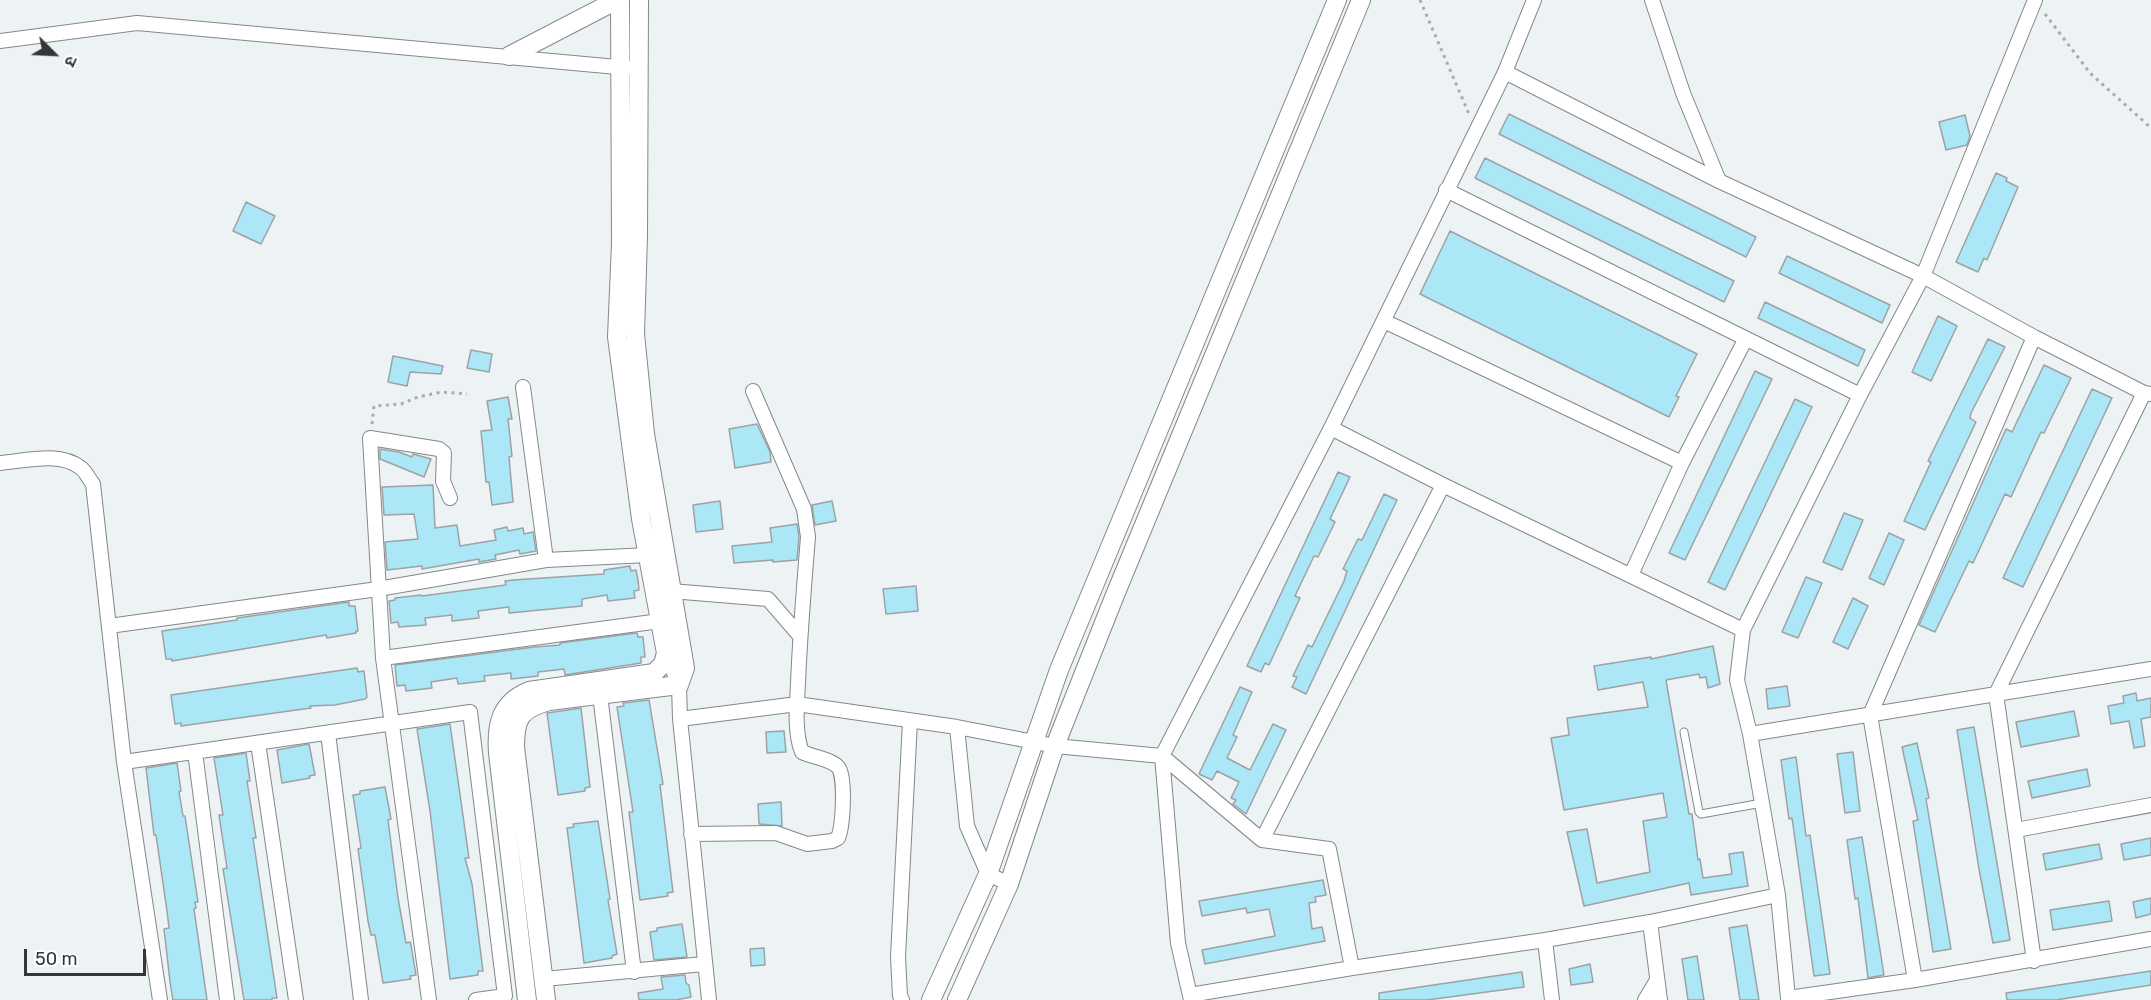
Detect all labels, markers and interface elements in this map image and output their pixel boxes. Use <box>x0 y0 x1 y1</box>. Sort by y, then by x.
north arrow <box>24 24 84 84</box>
text: उ <box>60 53 81 70</box>
scale bar <box>27 937 148 975</box>
text: 50 m <box>35 948 78 970</box>

